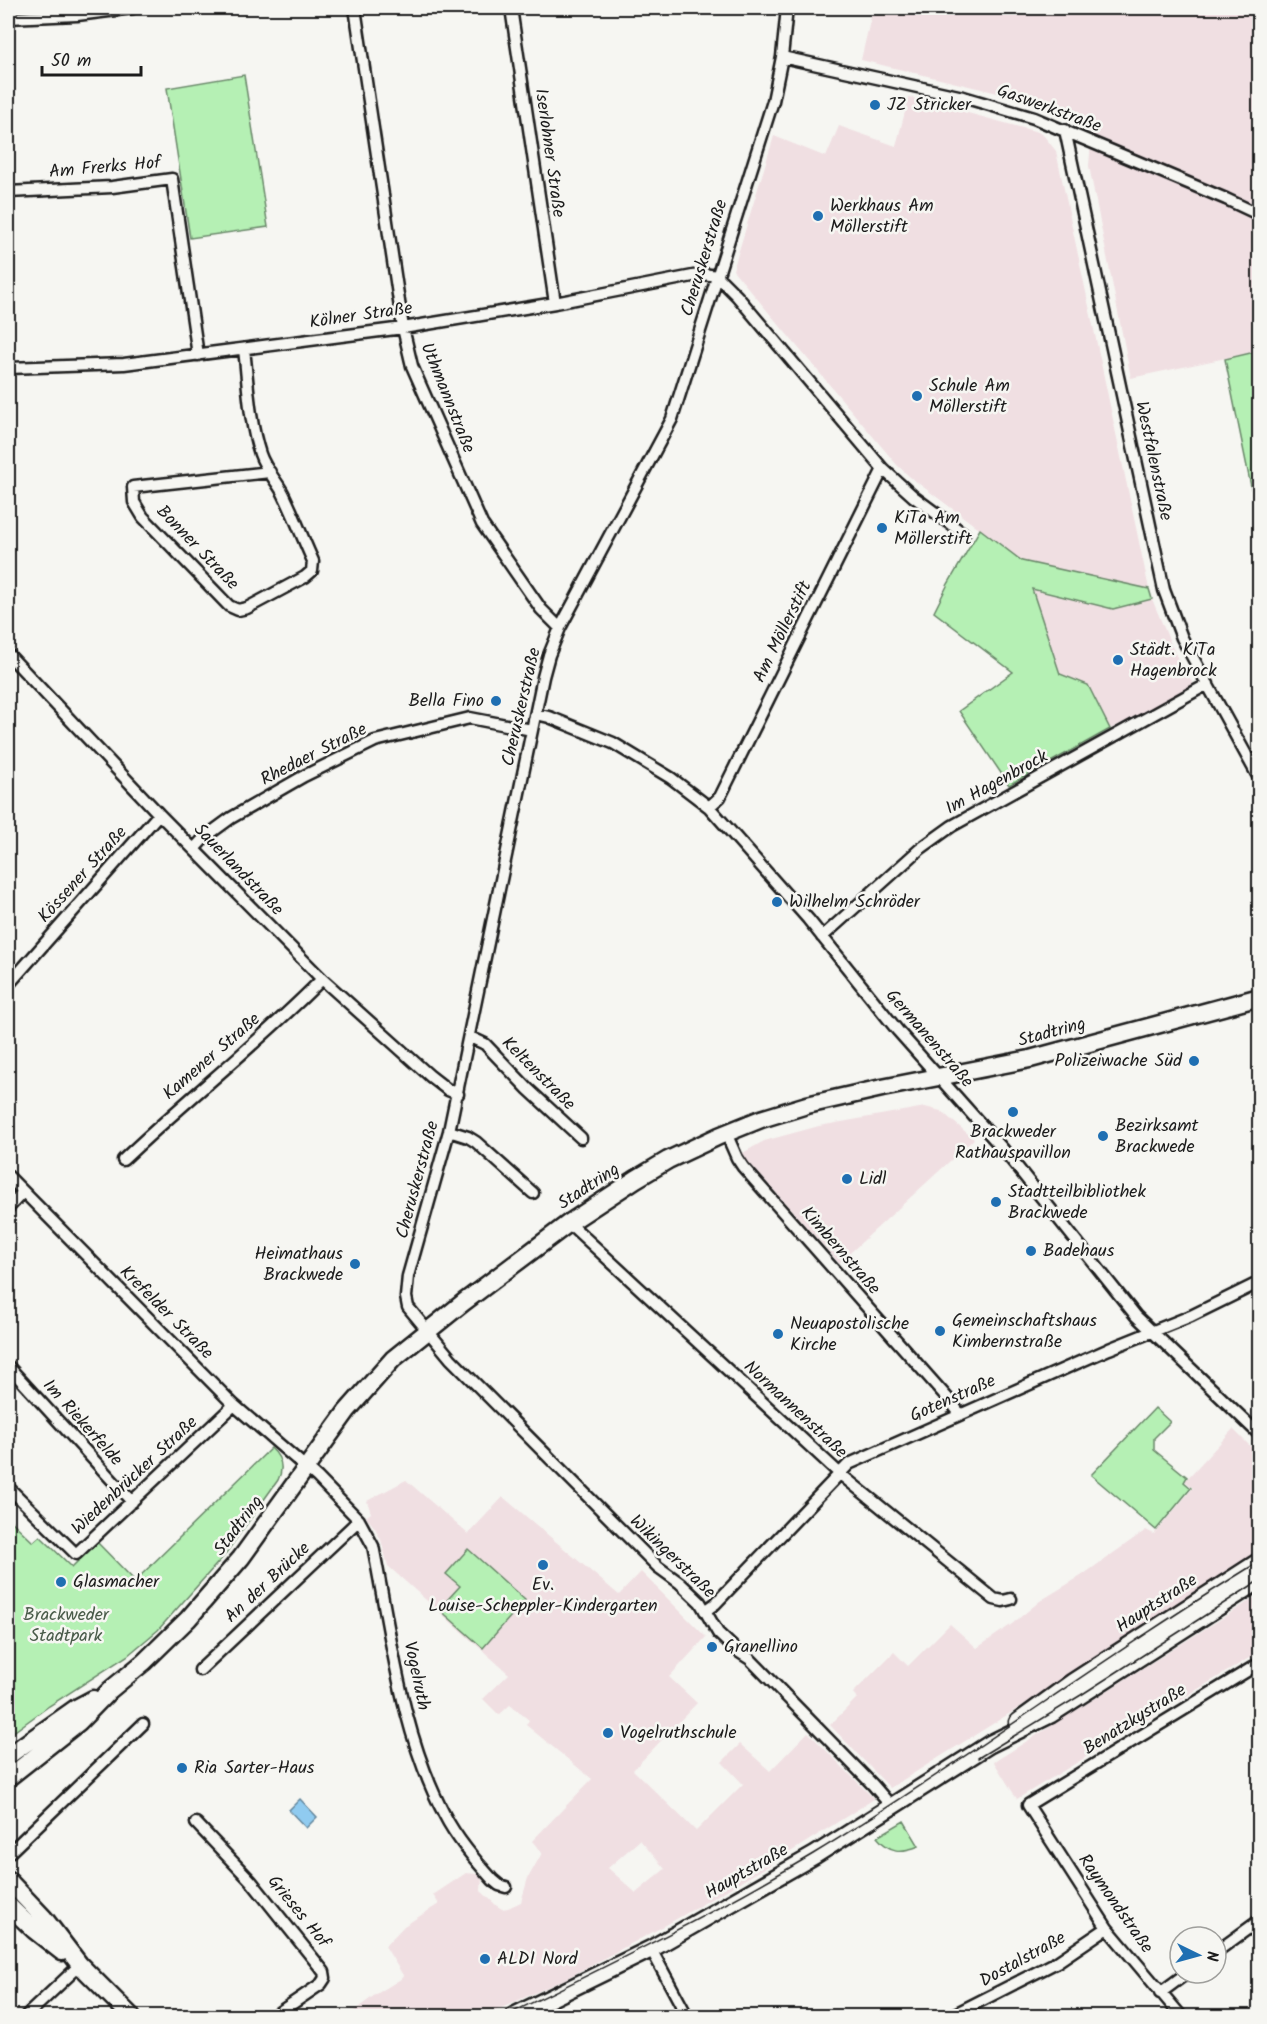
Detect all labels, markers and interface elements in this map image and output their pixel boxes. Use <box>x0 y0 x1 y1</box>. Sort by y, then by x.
scale bar <box>42 39 141 77</box>
text: 50 m <box>51 47 91 76</box>
street label: Gaswerkstraße <box>993 77 1105 141</box>
street label: Iserlohner Straße <box>526 87 572 219</box>
place label: JZ Stricker <box>887 91 972 120</box>
marker: JZ Stricker <box>868 98 882 112</box>
street label: Am Frerks Hof <box>48 148 164 187</box>
place label: Werkhaus Am Möllerstift <box>830 192 933 242</box>
street label: Cheruskerstraße <box>673 196 737 320</box>
marker: Werkhaus Am Möllerstift <box>811 209 825 223</box>
street label: Kölner Straße <box>308 294 414 338</box>
street label: Uthmannstraße <box>412 338 482 458</box>
place label: Schule Am Möllerstift <box>929 372 1010 422</box>
marker: Schule Am Möllerstift <box>910 389 924 403</box>
street label: Westfalenstraße <box>1126 398 1180 524</box>
street label: Bonner Straße <box>148 498 246 598</box>
place label: KiTa Am Möllerstift <box>894 504 973 554</box>
marker: KiTa Am Möllerstift <box>875 521 889 535</box>
street label: Am Möllerstift <box>746 575 821 688</box>
place label: Städt. KiTa Hagenbrock <box>1130 636 1217 686</box>
street label: Cheruskerstraße <box>494 645 550 769</box>
marker: Städt. KiTa Hagenbrock <box>1111 653 1125 667</box>
place label: Bella Fino <box>409 687 484 716</box>
marker: Bella Fino <box>489 694 503 708</box>
street label: Rhedaer Straße <box>256 716 372 794</box>
street label: Im Hagenbrock <box>940 742 1054 823</box>
street label: Sauerlandstraße <box>186 817 290 923</box>
street label: Kössener Straße <box>31 820 135 930</box>
place label: Wilhelm Schröder <box>789 888 921 917</box>
marker: Wilhelm Schröder <box>770 895 784 909</box>
street label: Germanenstraße <box>878 983 980 1095</box>
street label: Kamener Straße <box>156 1006 268 1108</box>
street label: Stadtring <box>1015 1010 1089 1056</box>
street label: Keltenstraße <box>494 1030 582 1118</box>
place label: Polizeiwache Süd <box>1054 1047 1183 1076</box>
marker: Polizeiwache Süd <box>1187 1054 1201 1068</box>
marker: Brackweder Rathauspavillon <box>1006 1105 1020 1119</box>
place label: Bezirksamt Brackwede <box>1115 1112 1200 1162</box>
street label: Cheruskerstraße <box>388 1118 448 1242</box>
place label: Brackweder Rathauspavillon <box>955 1118 1071 1168</box>
marker: Bezirksamt Brackwede <box>1096 1129 1110 1143</box>
street label: Stadtring <box>552 1156 626 1218</box>
place label: Lidl <box>859 1165 887 1194</box>
marker: Lidl <box>840 1172 854 1186</box>
place label: Stadtteilbibliothek Brackwede <box>1008 1178 1146 1228</box>
marker: Stadtteilbibliothek Brackwede <box>989 1195 1003 1209</box>
street label: Kimbernstraße <box>793 1200 887 1302</box>
place label: Badehaus <box>1043 1237 1115 1266</box>
place label: Heimathaus Brackwede <box>254 1240 343 1290</box>
marker: Badehaus <box>1024 1244 1038 1258</box>
marker: Heimathaus Brackwede <box>348 1257 362 1271</box>
street label: Krefelder Straße <box>112 1259 220 1367</box>
place label: Gemeinschaftshaus Kimbernstraße <box>952 1307 1097 1357</box>
place label: Neuapostolische Kirche <box>790 1310 909 1360</box>
marker: Gemeinschaftshaus Kimbernstraße <box>933 1324 947 1338</box>
marker: Neuapostolische Kirche <box>771 1327 785 1341</box>
street label: Normannenstraße <box>736 1354 854 1466</box>
street label: Gotenstraße <box>905 1367 1001 1431</box>
street label: Im Riekerfelde <box>35 1373 129 1473</box>
street label: Wiedenbrücker Straße <box>65 1409 205 1543</box>
street label: Stadtring <box>207 1490 271 1562</box>
street label: Wikingerstraße <box>622 1508 722 1606</box>
street label: An der Brücke <box>218 1535 318 1631</box>
marker: Ev. Louise-Scheppler-Kindergarten <box>536 1558 550 1572</box>
street label: Hauptstraße <box>1110 1567 1204 1641</box>
place label: Glasmacher <box>73 1568 160 1597</box>
place label: Ev. Louise-Scheppler-Kindergarten <box>428 1571 658 1621</box>
marker: Glasmacher <box>54 1575 68 1589</box>
park label: Brackweder Stadtpark <box>23 1601 110 1651</box>
place label: Granellino <box>724 1633 798 1662</box>
street label: Vogelruth <box>395 1639 437 1713</box>
marker: Granellino <box>705 1640 719 1654</box>
street label: Benatzkystraße <box>1078 1677 1192 1763</box>
place label: Vogelruthschule <box>620 1719 737 1748</box>
marker: Vogelruthschule <box>601 1726 615 1740</box>
place label: Ria Sarter-Haus <box>194 1754 315 1783</box>
marker: Ria Sarter-Haus <box>175 1761 189 1775</box>
street label: Hauptstraße <box>700 1836 794 1908</box>
street label: Raymondstraße <box>1070 1848 1160 1960</box>
street label: Grieses Hof <box>259 1869 338 1957</box>
street label: Dostalstraße <box>974 1924 1072 1996</box>
north arrow <box>1168 1925 1228 1985</box>
place label: ALDI Nord <box>497 1945 578 1974</box>
text: N <box>1199 1950 1224 1962</box>
marker: ALDI Nord <box>478 1952 492 1966</box>

